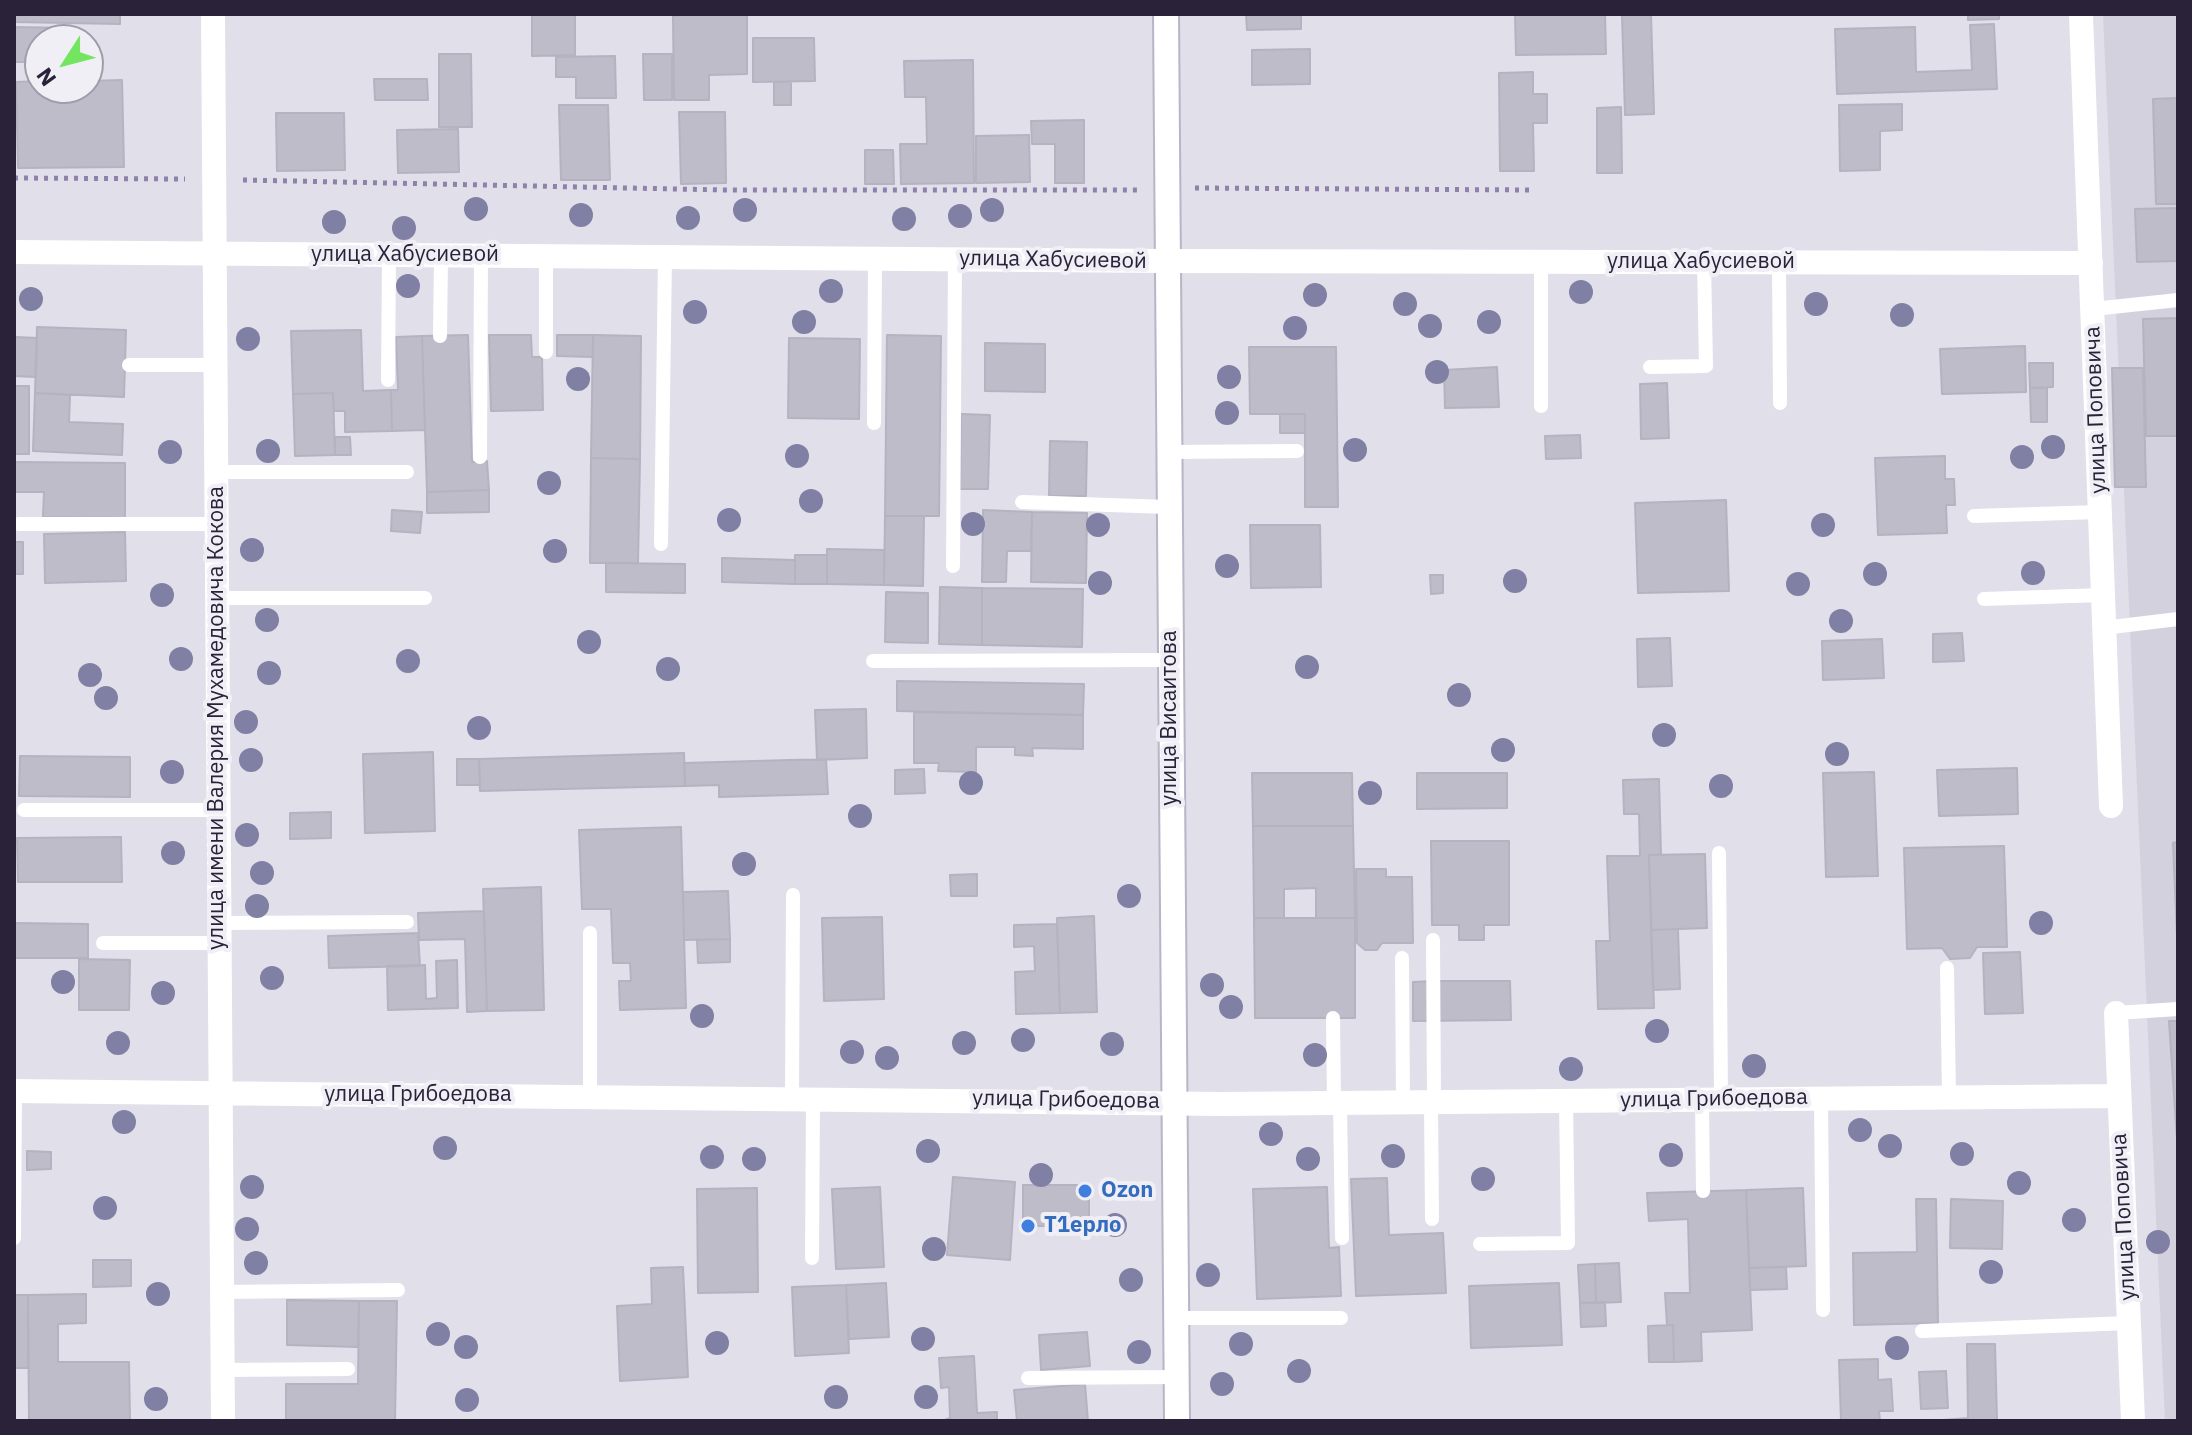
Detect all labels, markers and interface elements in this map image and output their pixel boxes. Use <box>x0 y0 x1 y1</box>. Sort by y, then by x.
north arrow <box>24 24 104 104</box>
text: N <box>29 62 62 92</box>
street label: улица Хабусиевой <box>311 242 499 268</box>
street label: улица Хабусиевой <box>959 245 1147 275</box>
street label: улица Хабусиевой <box>1607 249 1795 275</box>
street label: улица Поповича <box>2080 326 2112 494</box>
street label: улица имени Валерия Мухамедовича Кокова <box>204 486 230 950</box>
street label: улица Висаитова <box>1157 630 1183 806</box>
street label: улица Грибоедова <box>324 1082 512 1108</box>
street label: улица Грибоедова <box>1620 1084 1808 1114</box>
street label: улица Грибоедова <box>972 1085 1160 1115</box>
street label: улица Поповича <box>2106 1133 2142 1301</box>
place label: Ozon <box>1101 1178 1153 1204</box>
marker: Ozon <box>1076 1182 1094 1200</box>
place label: Т1ерло <box>1044 1213 1122 1239</box>
marker: Т1ерло <box>1019 1217 1037 1235</box>

